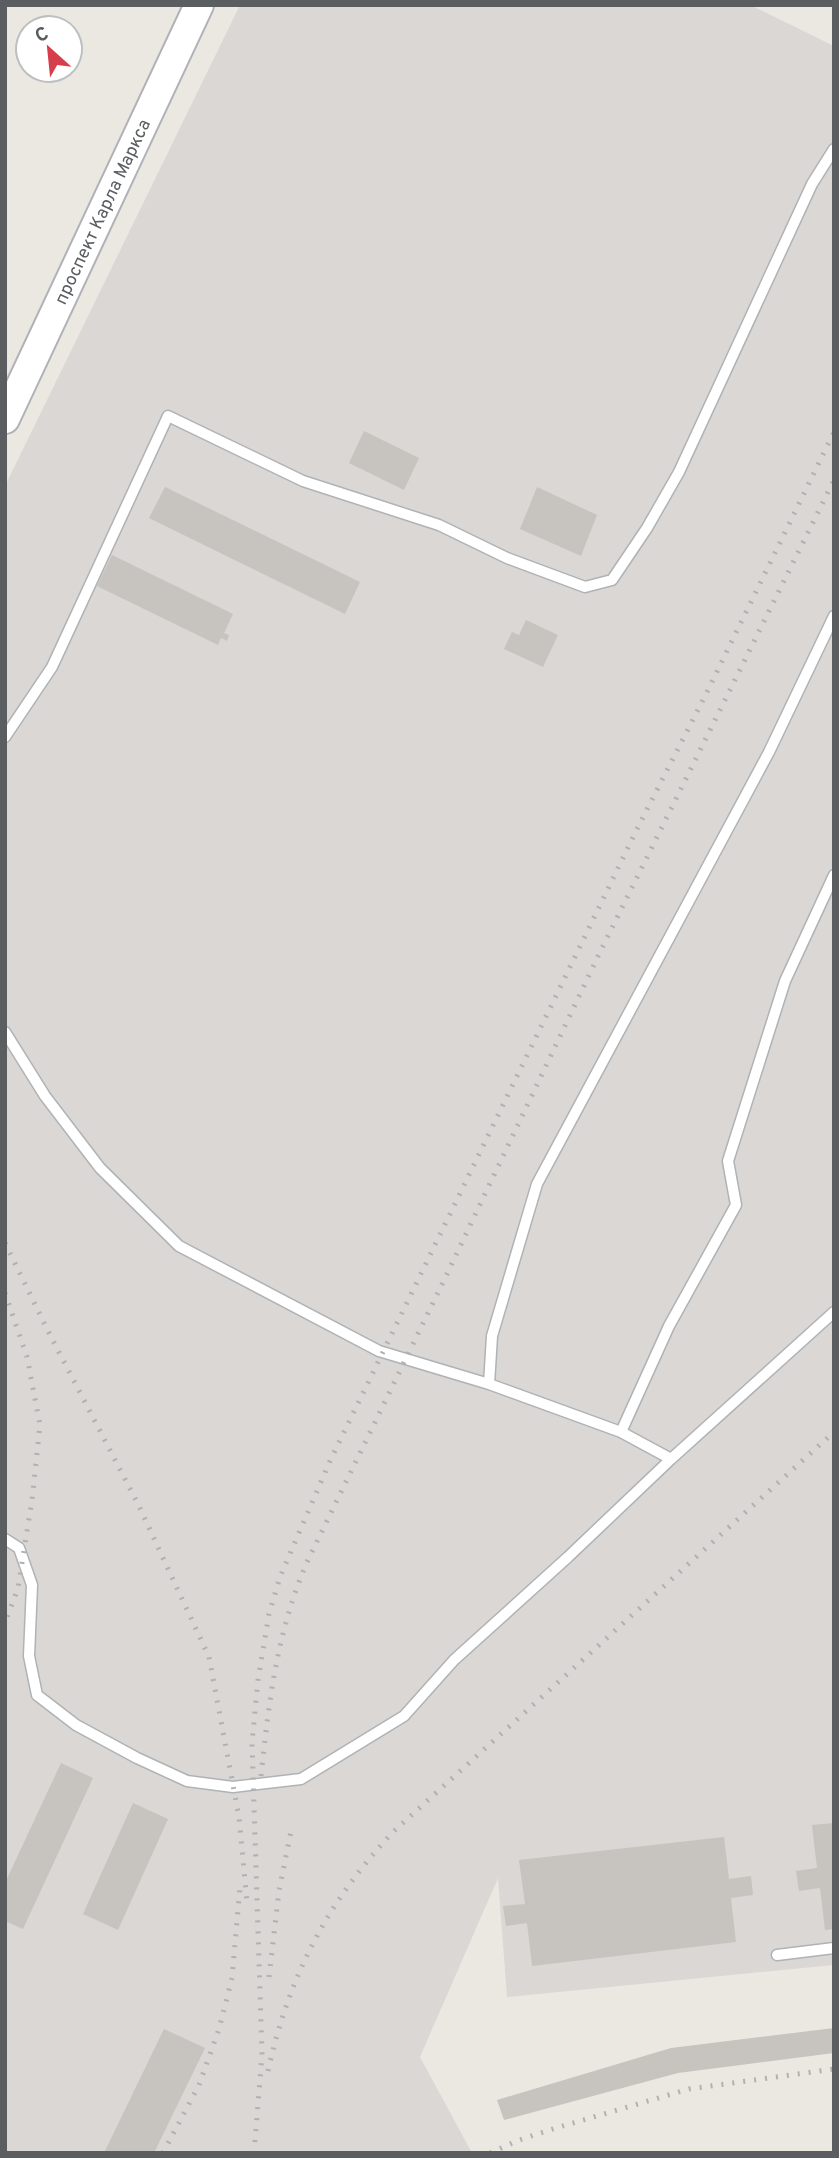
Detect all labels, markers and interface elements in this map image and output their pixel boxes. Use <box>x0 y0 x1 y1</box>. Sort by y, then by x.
north arrow <box>14 14 84 84</box>
text: С <box>31 22 53 49</box>
street label: проспект Карла Маркса <box>50 116 157 309</box>

